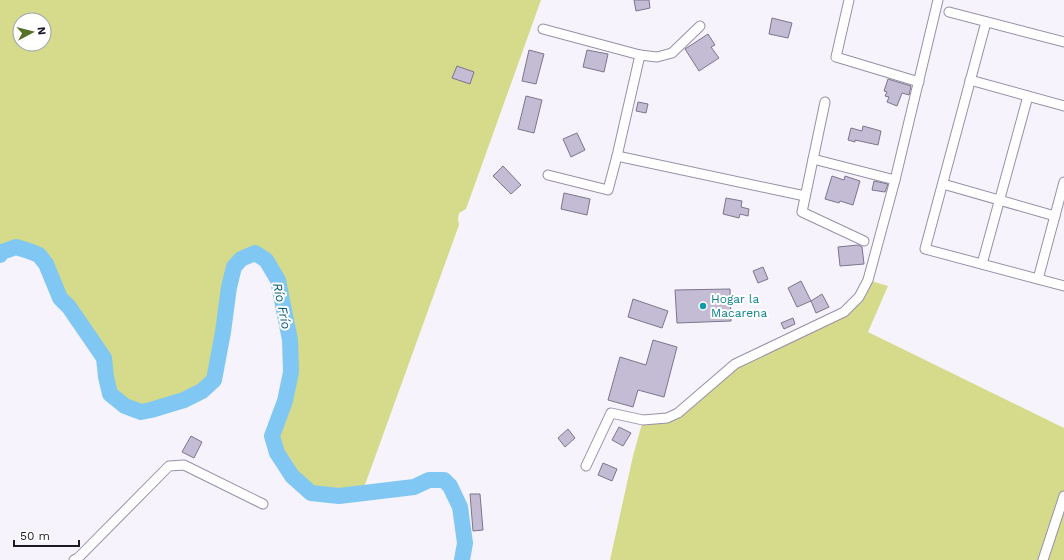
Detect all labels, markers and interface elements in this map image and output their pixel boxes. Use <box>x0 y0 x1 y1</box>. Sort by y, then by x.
north arrow <box>12 12 52 52</box>
text: N <box>34 26 48 36</box>
water label: Río Frío <box>270 282 294 330</box>
place label: Hogar la Macarena <box>711 292 768 320</box>
marker: Hogar la Macarena <box>698 301 708 311</box>
scale bar <box>14 522 79 548</box>
text: 50 m <box>20 529 50 543</box>

